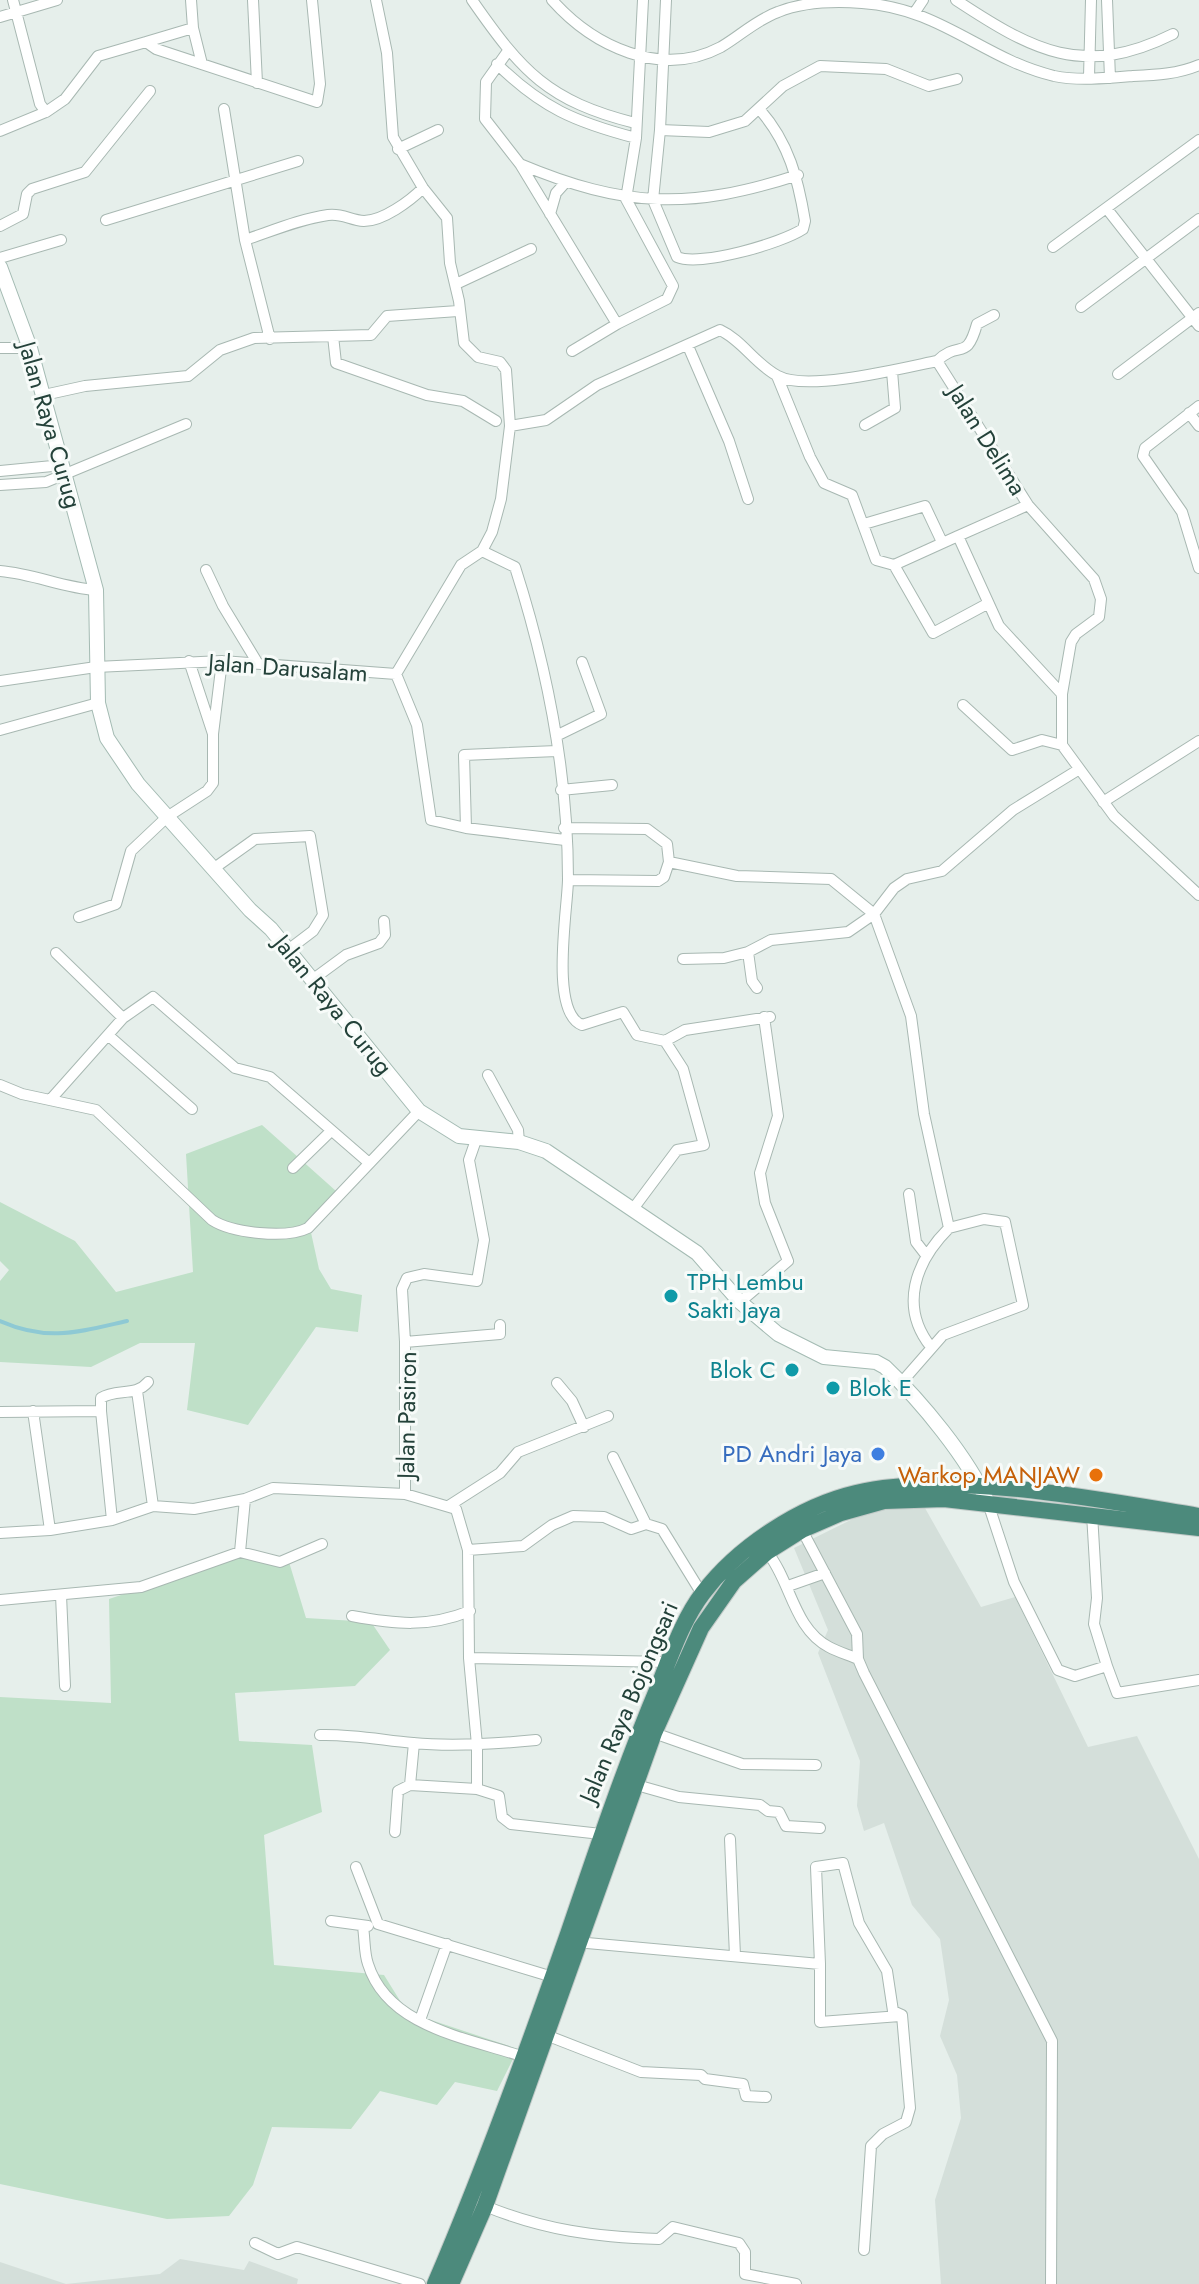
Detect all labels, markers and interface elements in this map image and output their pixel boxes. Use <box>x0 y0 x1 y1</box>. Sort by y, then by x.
street label: Jalan Raya Curug <box>9 335 91 512</box>
street label: Jalan Delima <box>938 375 1035 502</box>
street label: Jalan Darusalam <box>204 644 369 691</box>
street label: Jalan Raya Curug <box>264 925 401 1082</box>
place label: TPH Lembu Sakti Jaya <box>687 1264 804 1327</box>
marker: TPH Lembu Sakti Jaya <box>662 1287 680 1305</box>
street label: Jalan Pasiron <box>388 1351 425 1482</box>
place label: Blok C <box>710 1352 776 1387</box>
marker: Blok C <box>783 1361 801 1379</box>
place label: Blok E <box>849 1370 912 1405</box>
marker: Blok E <box>824 1379 842 1397</box>
place label: PD Andri Jaya <box>722 1436 862 1471</box>
marker: PD Andri Jaya <box>869 1445 887 1463</box>
place label: Warkop MANJAW <box>898 1457 1080 1492</box>
marker: Warkop MANJAW <box>1087 1466 1105 1484</box>
street label: Jalan Raya Bojongsari <box>569 1596 687 1811</box>

